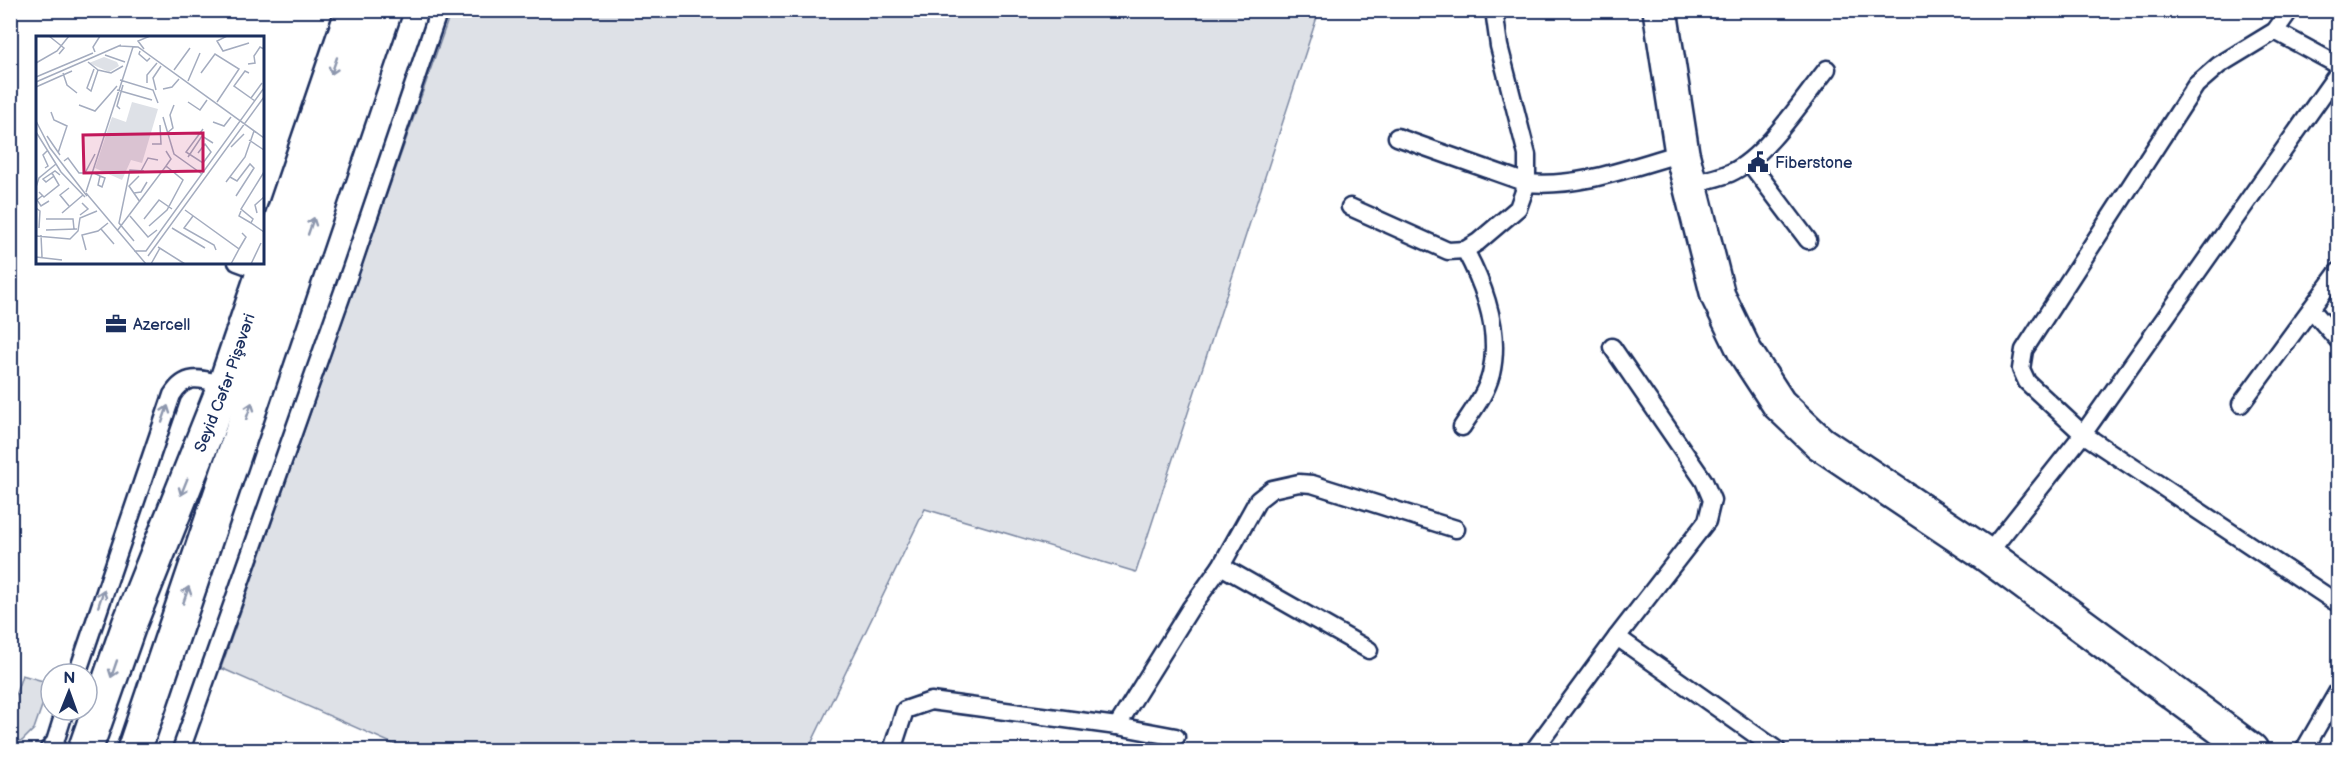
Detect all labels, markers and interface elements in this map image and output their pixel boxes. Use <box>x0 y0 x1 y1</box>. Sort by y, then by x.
inset map <box>36 36 264 264</box>
one-way arrow <box>328 56 339 75</box>
public building icon: Fiberstone <box>1746 150 1770 174</box>
place label: Fiberstone <box>1775 154 1853 173</box>
one-way arrow <box>307 217 318 236</box>
street label: Seyid Cəfər Pişəvəri <box>191 311 260 455</box>
office icon: Azercell <box>104 312 128 336</box>
place label: Azercell <box>133 316 190 335</box>
one-way arrow <box>244 402 255 421</box>
one-way arrow <box>160 405 171 424</box>
one-way arrow <box>178 477 189 496</box>
one-way arrow <box>181 586 192 605</box>
one-way arrow <box>97 589 108 608</box>
one-way arrow <box>107 659 118 678</box>
north arrow <box>39 662 99 722</box>
text: N <box>63 669 75 688</box>

